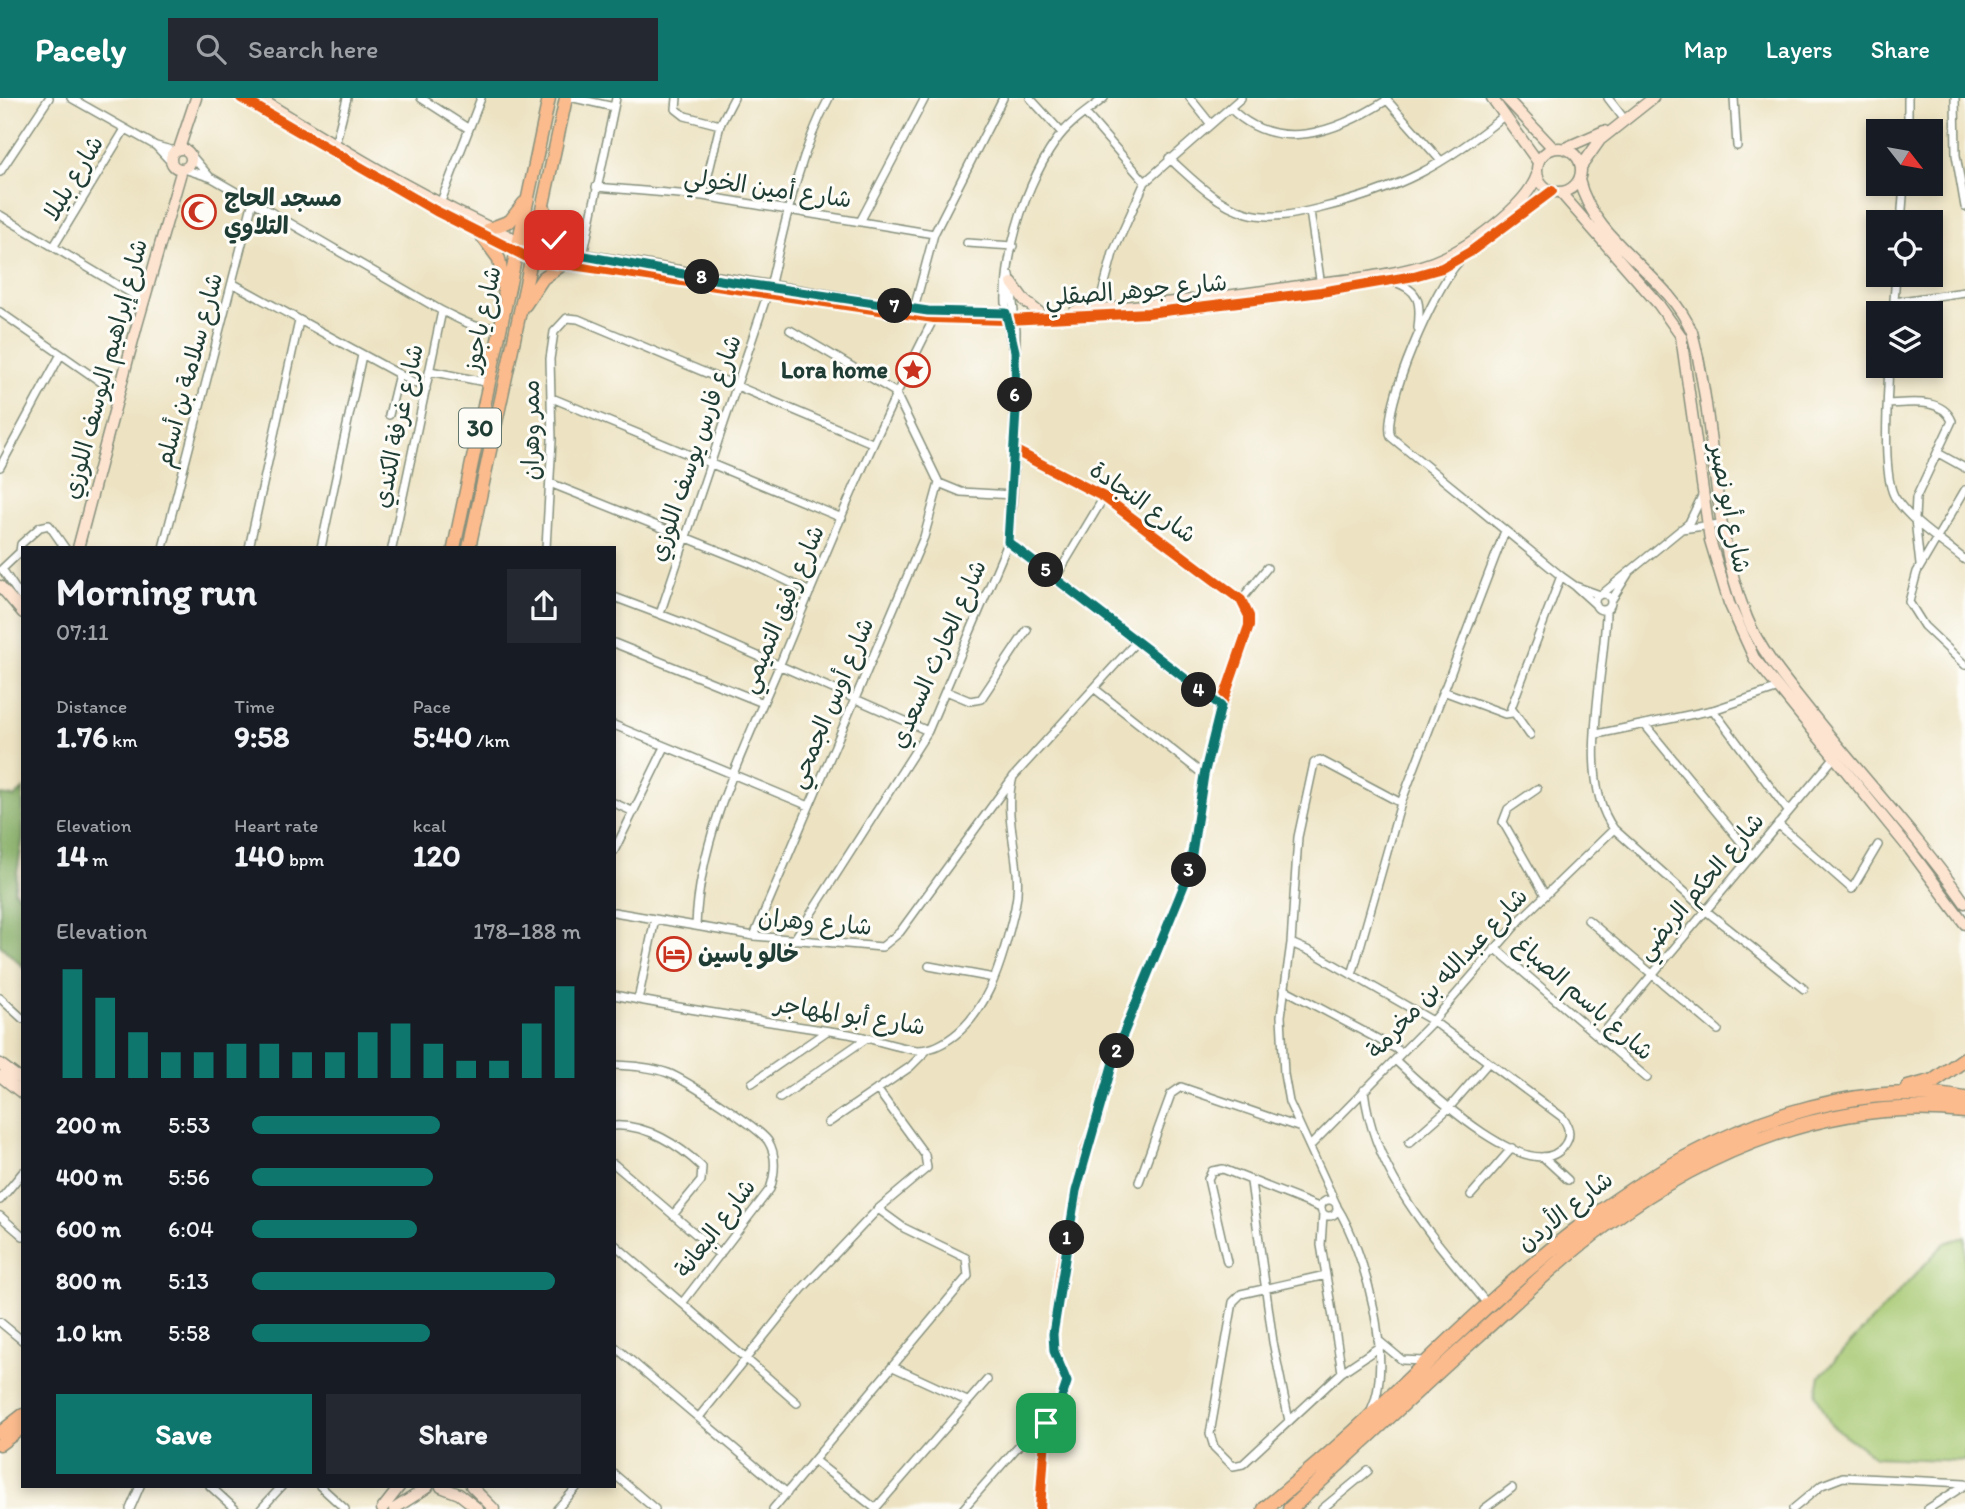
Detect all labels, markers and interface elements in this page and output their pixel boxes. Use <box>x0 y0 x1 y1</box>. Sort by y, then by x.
search box <box>168 18 658 81</box>
text: Pacely <box>35 30 126 69</box>
icon: search <box>192 30 230 68</box>
text: Search here <box>248 33 378 65</box>
text: Map <box>1684 35 1728 64</box>
text: Layers <box>1766 35 1833 64</box>
text: Share <box>1871 35 1930 64</box>
north arrow <box>1866 119 1942 196</box>
map controls <box>1866 119 1943 378</box>
street label: شارع بليلا <box>36 130 112 227</box>
street label: شارع أمين الخولي <box>682 161 854 221</box>
place label: مسجد الحاج التلاوي <box>224 183 342 244</box>
mosque icon: مسجد الحاج التلاوي <box>180 193 218 231</box>
pin <box>524 210 584 270</box>
button: locate <box>1866 210 1943 287</box>
icon: check <box>535 221 573 259</box>
street label: شارع إبراهيم اليوسف اللوزي <box>56 236 157 503</box>
pin: 8 <box>684 260 720 294</box>
street label: شارع ياجوز <box>456 263 510 377</box>
text: 8 <box>696 265 707 288</box>
street label: شارع جوهر الصقلي <box>1044 267 1229 319</box>
street label: شارع سلامة بن أسلم <box>149 269 232 471</box>
pin: 7 <box>878 288 912 324</box>
text: 7 <box>890 294 899 317</box>
button: layers <box>1866 301 1943 378</box>
street label: شارع فارس يوسف اللوزي <box>642 331 750 566</box>
street label: شارع غرفة الكندي <box>366 341 432 511</box>
place icon: Lora home <box>894 351 932 389</box>
place label: Lora home <box>781 355 888 384</box>
pin: 6 <box>998 378 1032 412</box>
street label: ممر وهران <box>516 379 546 481</box>
text: 6 <box>1009 383 1020 406</box>
road number: 30 <box>459 408 501 448</box>
street label: شارع أبو نصير <box>1700 438 1757 576</box>
street label: شارع النجادة <box>1083 454 1202 551</box>
street label: شارع رفيق التميمي <box>733 521 836 700</box>
pin: 5 <box>1028 552 1064 588</box>
street label: شارع الحارث السعدي <box>883 555 995 754</box>
text: 5 <box>1041 558 1050 581</box>
text: Morning run <box>56 569 257 615</box>
button: share <box>507 569 581 643</box>
street label: شارع أوس الجمحي <box>782 613 886 795</box>
text: 07:11 <box>56 618 109 646</box>
pin: 4 <box>1182 672 1216 708</box>
text: 4 <box>1193 678 1204 701</box>
text: Distance <box>56 695 127 718</box>
text: Time <box>234 695 275 718</box>
text: Pace <box>413 695 451 718</box>
text: 1.76 <box>56 718 108 755</box>
text: 9:58 <box>234 718 290 755</box>
text: 5:40 <box>413 718 472 755</box>
text: km <box>108 729 137 752</box>
text: /km <box>472 729 510 752</box>
street label: شارع الحكم الربضي <box>1630 806 1775 970</box>
text: Elevation <box>56 814 132 837</box>
text: Heart rate <box>234 814 318 837</box>
text: kcal <box>413 814 446 837</box>
text: 14 <box>56 837 88 874</box>
text: 140 <box>234 837 285 874</box>
text: 120 <box>413 837 461 874</box>
text: m <box>88 848 108 871</box>
text: bpm <box>285 848 324 871</box>
pin: 3 <box>1172 852 1206 888</box>
text: 3 <box>1183 858 1194 881</box>
street label: شارع عبدالله بن مخرمة <box>1360 881 1535 1066</box>
street label: شارع وهران <box>757 902 873 944</box>
text: Elevation <box>56 917 147 945</box>
text: 178–188 m <box>473 917 581 945</box>
street label: شارع باسم الصباغ <box>1506 929 1660 1069</box>
hotel icon: خالو ياسين <box>655 935 693 973</box>
place label: خالو ياسين <box>698 939 799 970</box>
street label: شارع أبو المهاجر <box>770 988 927 1044</box>
pin: 2 <box>1100 1034 1134 1068</box>
text: 2 <box>1112 1039 1122 1062</box>
text: 200 m <box>56 1111 121 1139</box>
text: 5:53 <box>168 1111 210 1139</box>
text: 400 m <box>56 1163 123 1191</box>
text: 5:56 <box>168 1163 210 1191</box>
street label: شارع الأردن <box>1510 1163 1620 1259</box>
street label: شارع البعانة <box>668 1173 764 1285</box>
text: 600 m <box>56 1215 121 1243</box>
text: 6:04 <box>168 1215 214 1243</box>
pin: 1 <box>1050 1220 1084 1256</box>
text: 1 <box>1062 1226 1071 1249</box>
text: 800 m <box>56 1267 121 1295</box>
text: 5:13 <box>168 1267 209 1295</box>
text: 1.0 km <box>56 1319 122 1347</box>
text: 5:58 <box>168 1319 210 1347</box>
pin <box>1016 1393 1076 1453</box>
button: Save <box>56 1394 312 1474</box>
button: Share <box>326 1394 581 1474</box>
icon: arrive <box>1027 1404 1065 1442</box>

